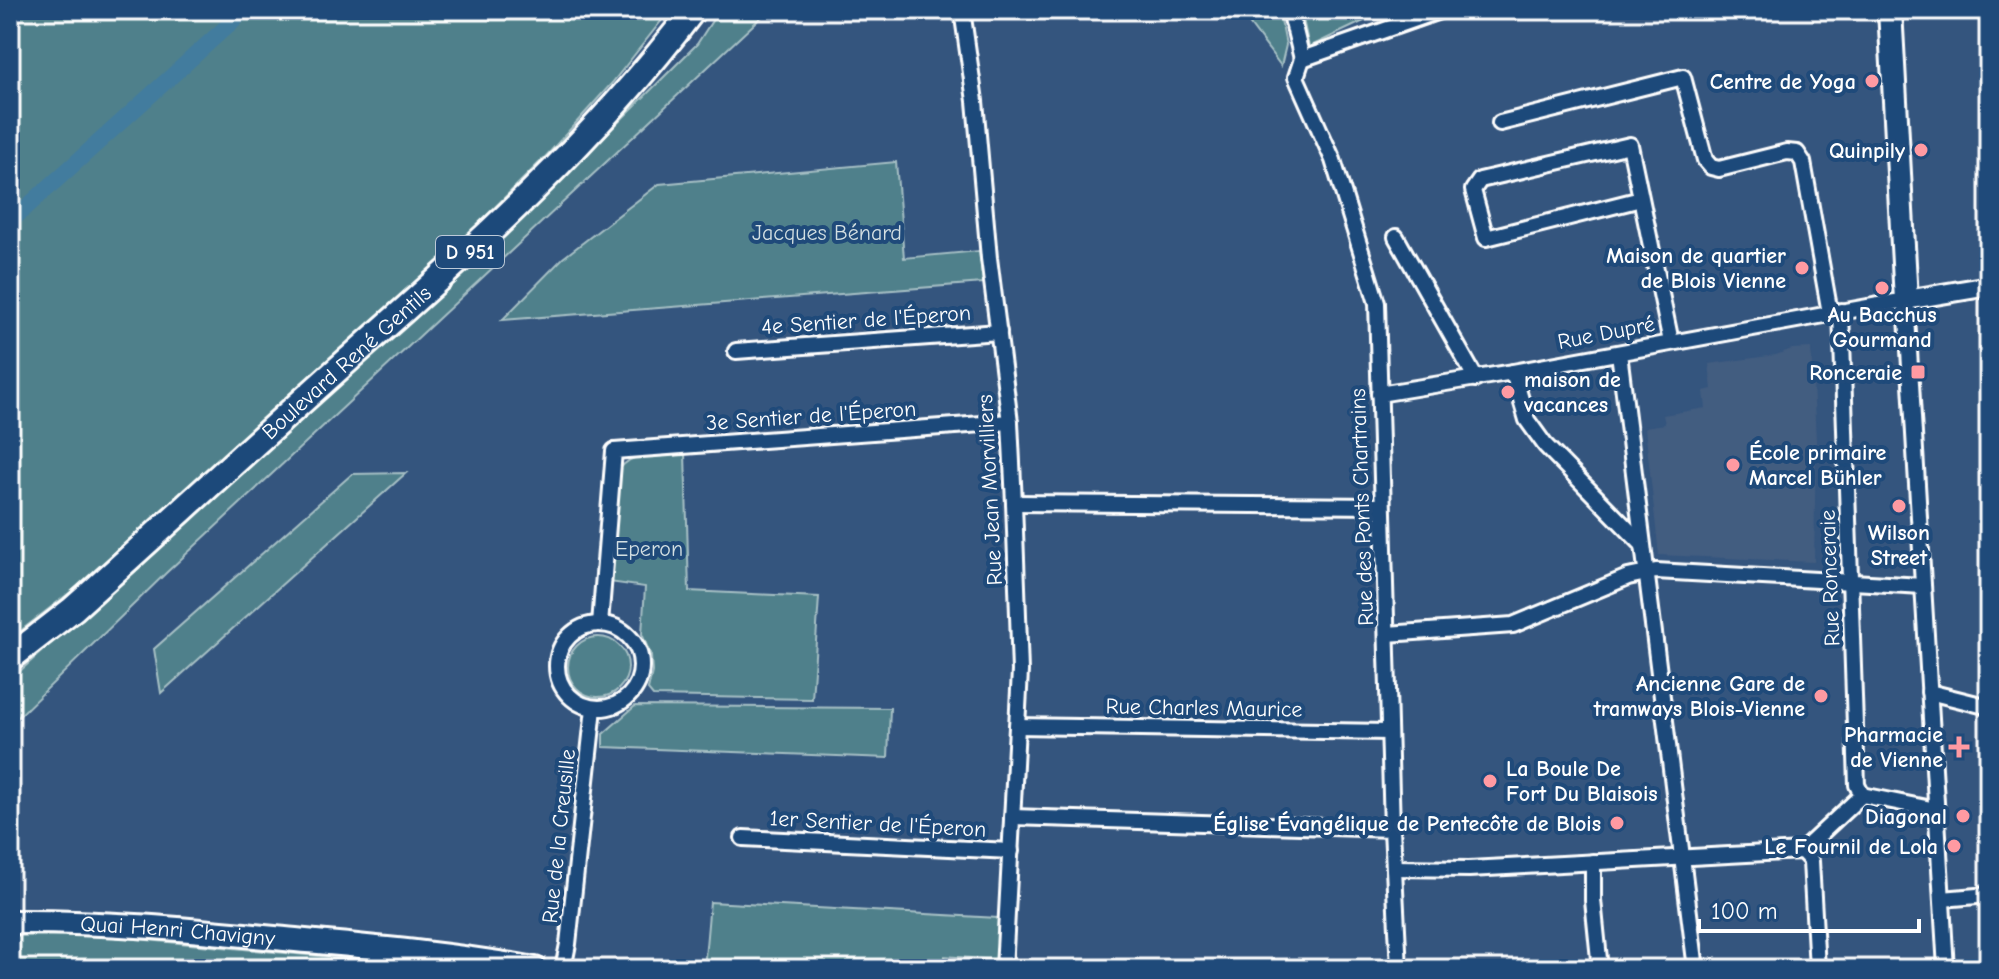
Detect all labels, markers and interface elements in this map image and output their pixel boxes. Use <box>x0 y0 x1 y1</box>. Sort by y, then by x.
place label: Centre de Yoga <box>1710 69 1856 95</box>
marker: Centre de Yoga <box>1863 72 1881 90</box>
place label: Quinpily <box>1829 138 1906 164</box>
marker: Quinpily <box>1912 141 1930 159</box>
park label: Jacques Bénard <box>752 220 902 246</box>
road number: D 951 <box>436 236 504 268</box>
place label: Maison de quartier de Blois Vienne <box>1606 243 1786 294</box>
marker: Maison de quartier de Blois Vienne <box>1793 259 1811 277</box>
marker: Au Bacchus Gourmand <box>1873 279 1891 297</box>
street label: Boulevard René Gentils <box>257 280 437 445</box>
street label: 4e Sentier de l'Éperon <box>760 300 972 340</box>
place label: Au Bacchus Gourmand <box>1827 302 1937 353</box>
street label: Rue Dupré <box>1555 311 1657 355</box>
place label: Ronceraie <box>1809 360 1902 386</box>
marker: Ronceraie <box>1909 363 1927 381</box>
place label: maison de vacances <box>1523 367 1621 418</box>
marker: maison de vacances <box>1499 383 1517 401</box>
street label: Rue des Ponts Chartrains <box>1345 388 1379 626</box>
street label: Rue Jean Morvilliers <box>972 394 1008 586</box>
street label: 3e Sentier de l'Éperon <box>705 396 917 436</box>
place label: École primaire Marcel Bühler <box>1749 440 1887 491</box>
marker: École primaire Marcel Bühler <box>1724 456 1742 474</box>
marker: Wilson Street <box>1890 497 1908 515</box>
street label: Rue Ronceraie <box>1815 509 1845 647</box>
place label: Wilson Street <box>1868 520 1930 571</box>
park label: Eperon <box>615 536 683 562</box>
place label: Ancienne Gare de tramways Blois-Vienne <box>1593 671 1805 722</box>
marker: Ancienne Gare de tramways Blois-Vienne <box>1812 687 1830 705</box>
street label: Rue Charles Maurice <box>1105 693 1303 723</box>
place label: Pharmacie de Vienne <box>1844 722 1943 773</box>
marker: Pharmacie de Vienne <box>1950 738 1968 756</box>
street label: Rue de la Creusille <box>537 748 581 925</box>
place label: La Boule De Fort Du Blaisois <box>1506 756 1658 807</box>
marker: La Boule De Fort Du Blaisois <box>1481 772 1499 790</box>
place label: Diagonal <box>1865 804 1947 830</box>
street label: 1er Sentier de l'Éperon <box>769 805 987 843</box>
marker: Diagonal <box>1954 807 1972 825</box>
place label: Église Évangélique de Pentecôte de Blois <box>1213 811 1601 837</box>
marker: Église Évangélique de Pentecôte de Blois <box>1608 814 1626 832</box>
place label: Le Fournil de Lola <box>1764 834 1938 860</box>
marker: Le Fournil de Lola <box>1945 837 1963 855</box>
scale bar <box>1699 883 1919 933</box>
text: 100 m <box>1711 897 1778 925</box>
street label: Quai Henri Chavigny <box>80 911 276 952</box>

